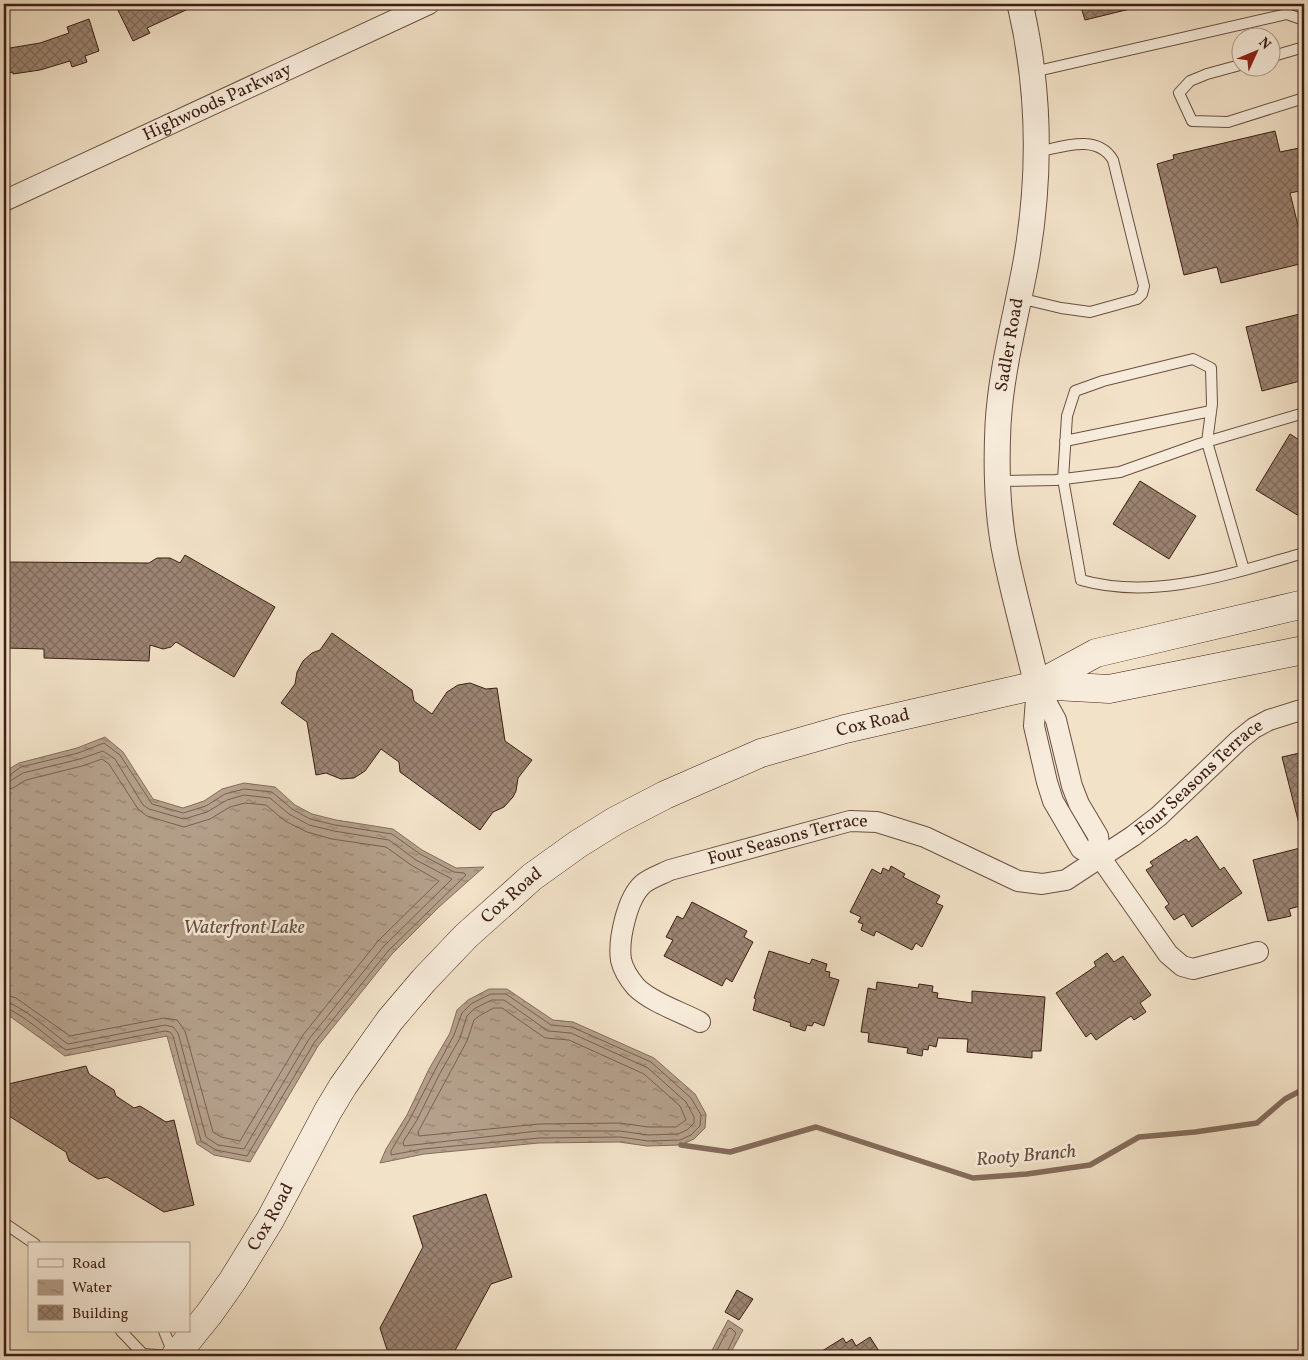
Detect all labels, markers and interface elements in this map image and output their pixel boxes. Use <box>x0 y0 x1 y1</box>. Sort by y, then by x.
north arrow <box>1230 28 1280 78</box>
text: N <box>1254 34 1275 54</box>
street label: Highwoods Parkway <box>139 57 296 147</box>
street label: Sadler Road <box>989 296 1031 394</box>
street label: Cox Road <box>833 702 912 743</box>
street label: Four Seasons Terrace <box>1130 713 1267 842</box>
street label: Four Seasons Terrace <box>705 809 868 872</box>
street label: Cox Road <box>475 861 547 930</box>
water label: Waterfront Lake <box>183 915 305 941</box>
water label: Rooty Branch <box>975 1139 1077 1173</box>
street label: Cox Road <box>241 1179 300 1256</box>
legend <box>28 1242 190 1332</box>
text: Road <box>72 1254 106 1275</box>
text: Water <box>72 1278 112 1299</box>
text: Building <box>72 1304 129 1325</box>

